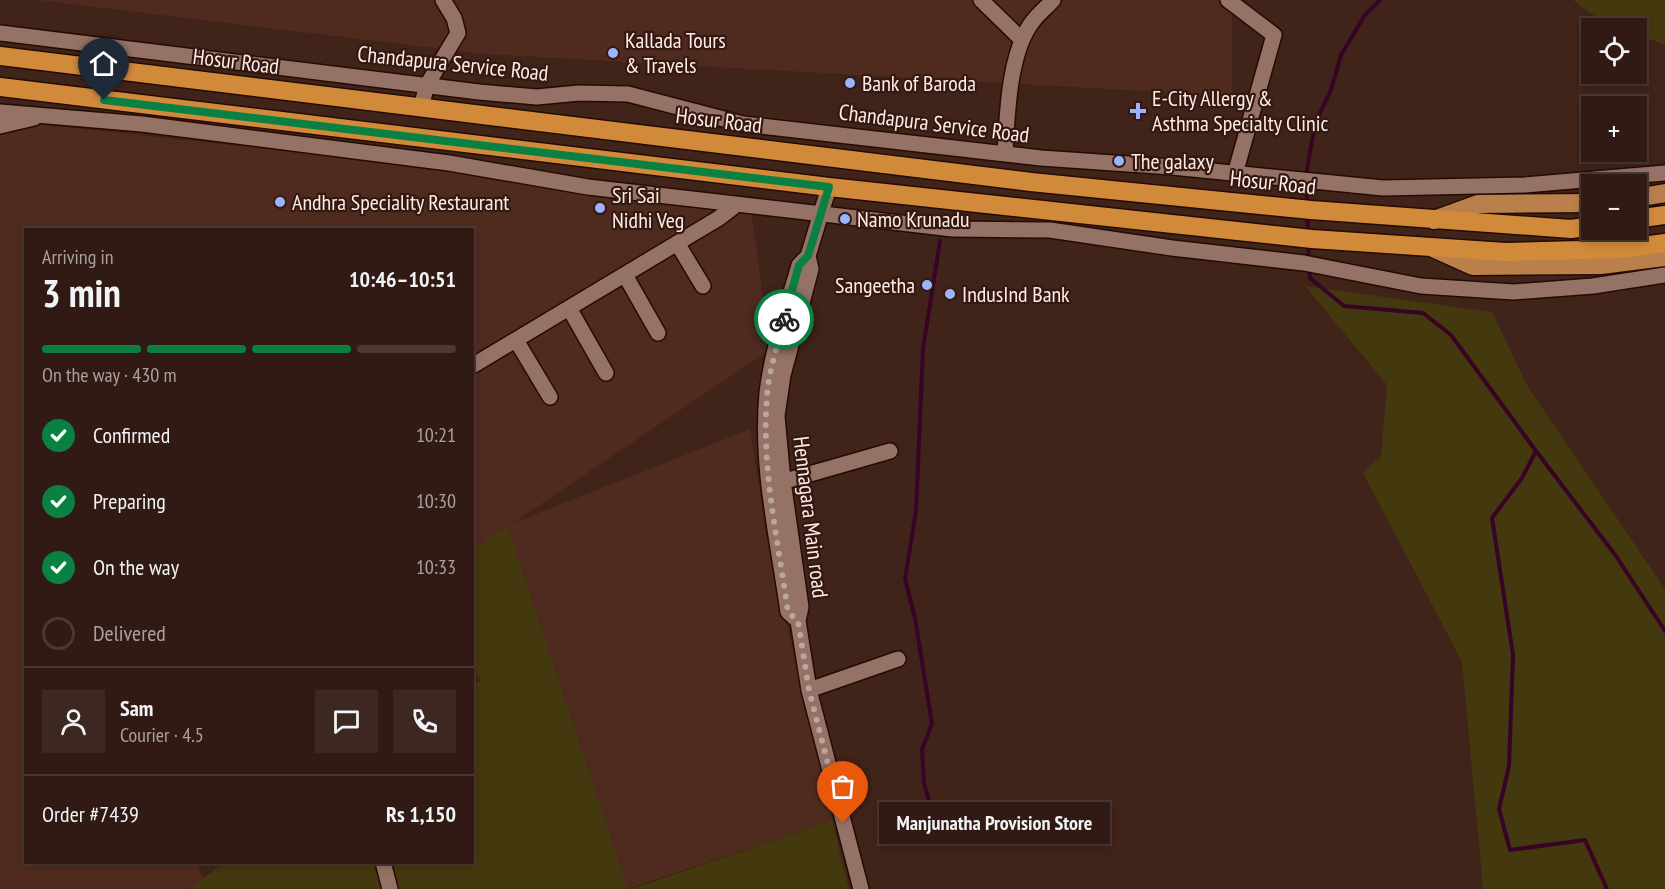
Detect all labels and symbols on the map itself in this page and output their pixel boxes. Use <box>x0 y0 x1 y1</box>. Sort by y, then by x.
place label: Kallada Tours & Travels <box>625 26 726 79</box>
pin <box>78 38 129 100</box>
street label: Chandapura Service Road <box>356 39 550 87</box>
street label: Hosur Road <box>191 42 281 80</box>
marker: Kallada Tours & Travels <box>606 46 620 60</box>
place label: Bank of Baroda <box>862 69 976 97</box>
marker: Bank of Baroda <box>843 76 857 90</box>
place label: E-City Allergy & Asthma Specialty Clinic <box>1152 84 1328 137</box>
street label: Chandapura Service Road <box>837 97 1031 149</box>
street label: Hosur Road <box>674 101 764 139</box>
marker: E-City Allergy & Asthma Specialty Clinic <box>1129 102 1147 120</box>
place label: The galaxy <box>1131 147 1215 175</box>
marker: The galaxy <box>1112 154 1126 168</box>
street label: Hosur Road <box>1229 164 1317 200</box>
place label: Sri Sai Nidhi Veg <box>612 181 684 234</box>
place label: Andhra Speciality Restaurant <box>292 188 509 216</box>
marker: Andhra Speciality Restaurant <box>273 195 287 209</box>
marker: Sri Sai Nidhi Veg <box>593 201 607 215</box>
place label: Namo Krunadu <box>857 205 970 233</box>
marker: Namo Krunadu <box>838 212 852 226</box>
place label: Sangeetha <box>835 271 915 299</box>
marker: Sangeetha <box>920 278 934 292</box>
place label: IndusInd Bank <box>962 280 1070 308</box>
marker: IndusInd Bank <box>943 287 957 301</box>
courier <box>754 289 814 349</box>
street label: Hennagara Main road <box>787 435 835 599</box>
pin <box>817 761 868 823</box>
callout: Manjunatha Provision Store <box>879 802 1110 844</box>

